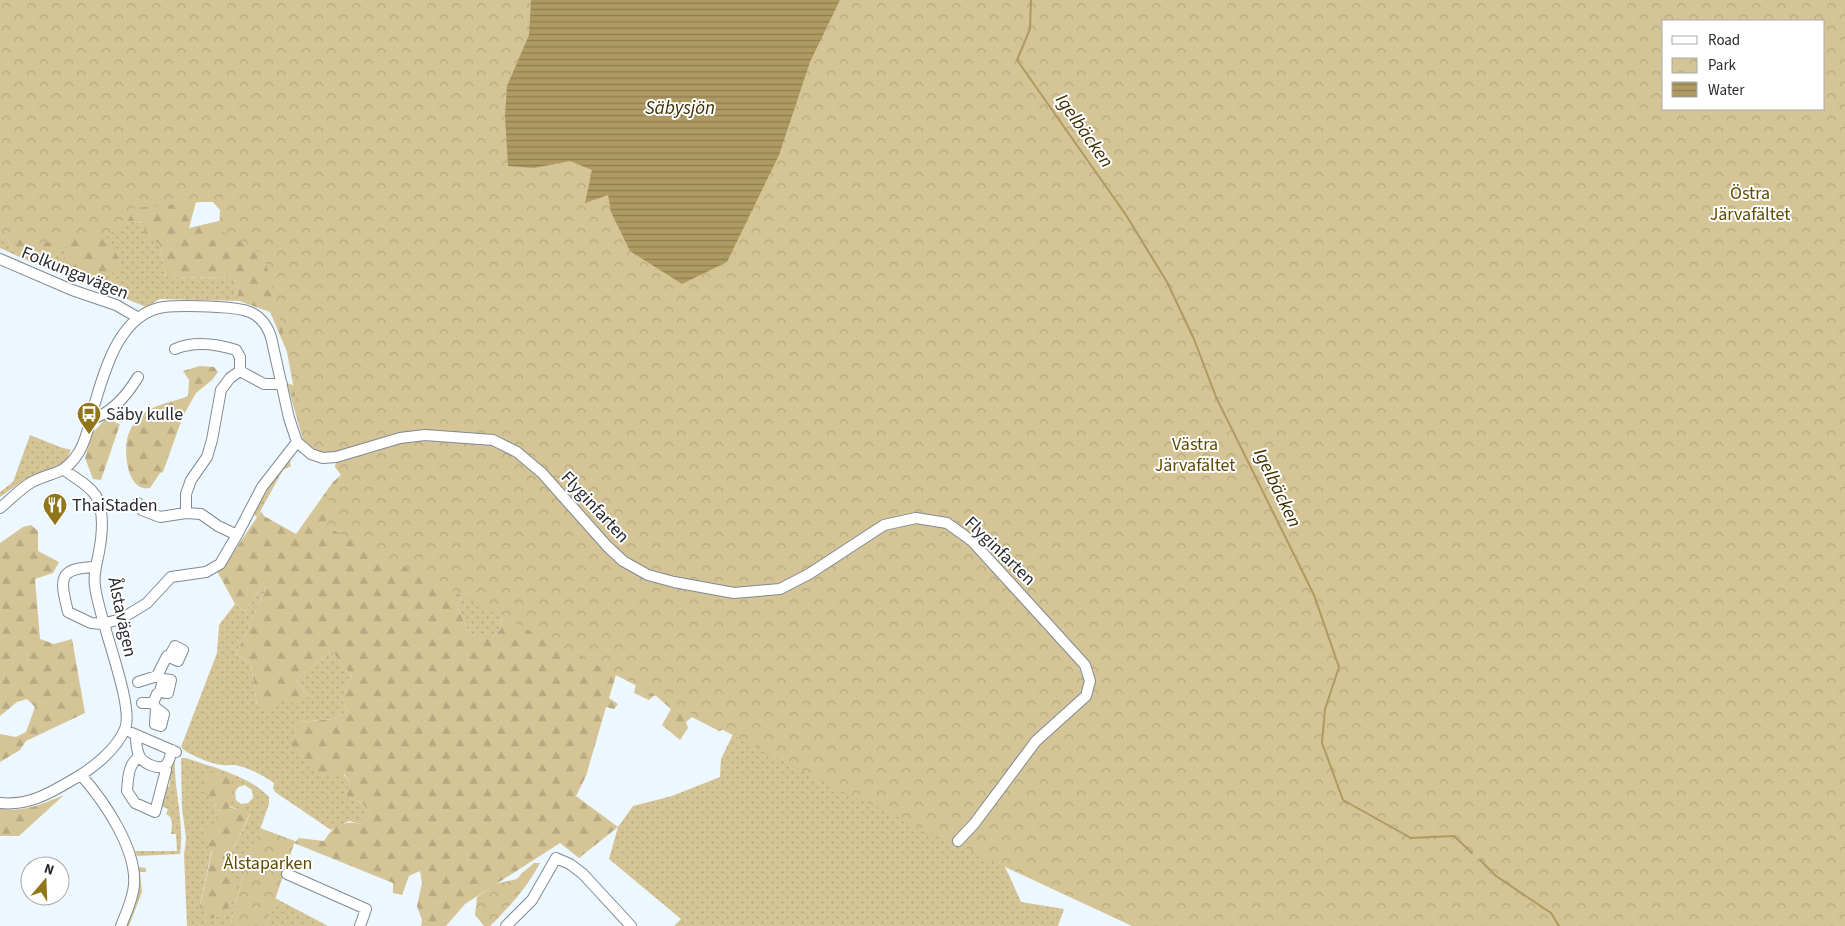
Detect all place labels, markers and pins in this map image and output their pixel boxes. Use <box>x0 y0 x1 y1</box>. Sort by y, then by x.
bus stop icon: Säby kulle <box>76 401 102 435</box>
place label: Säby kulle <box>106 402 183 427</box>
restaurant icon: ThaiStaden <box>42 492 68 526</box>
place label: ThaiStaden <box>72 493 158 518</box>

